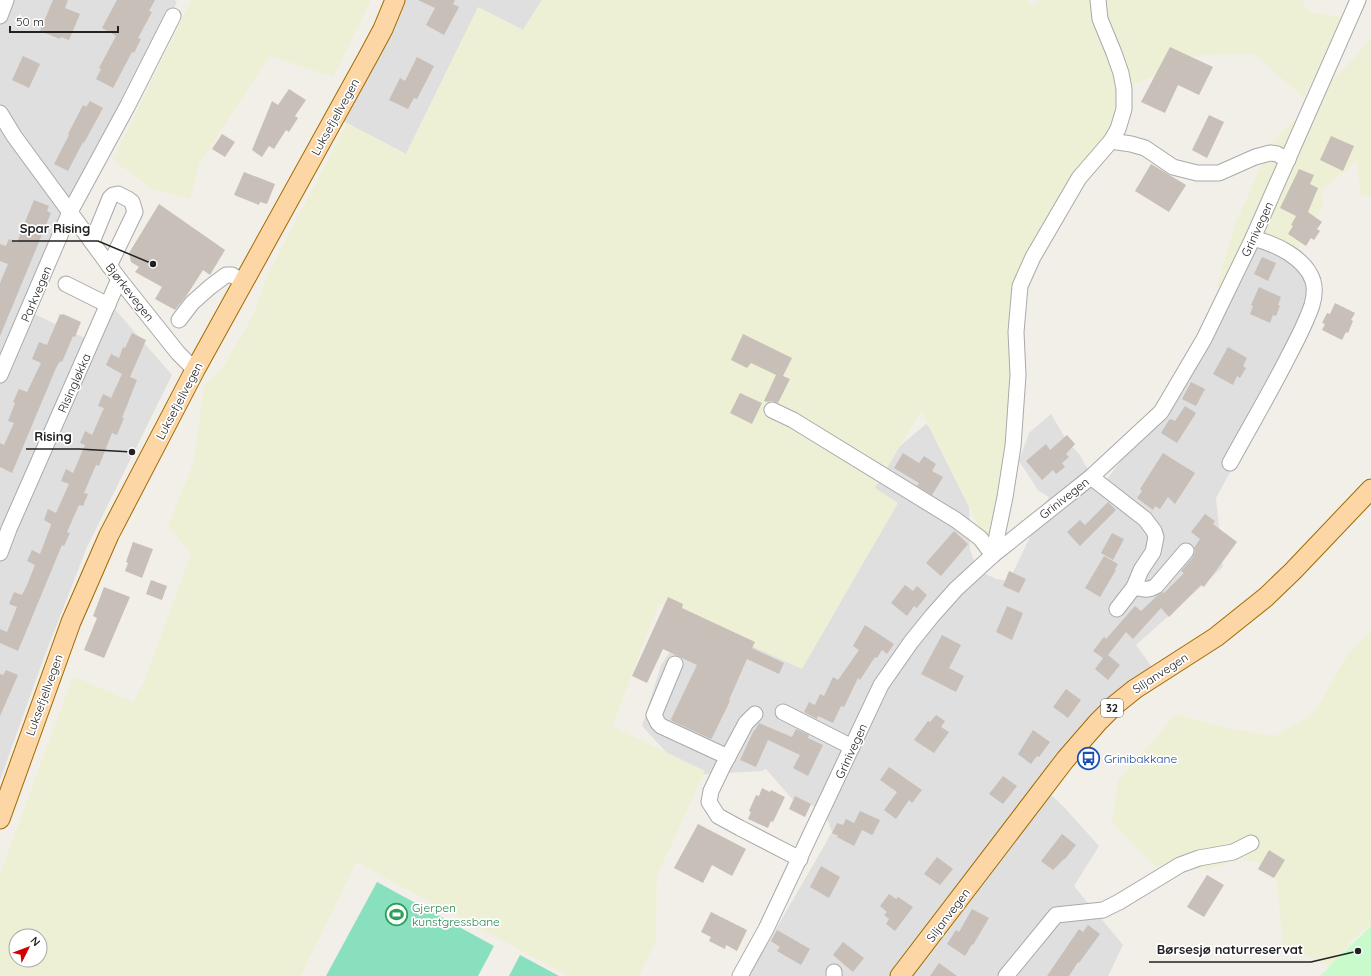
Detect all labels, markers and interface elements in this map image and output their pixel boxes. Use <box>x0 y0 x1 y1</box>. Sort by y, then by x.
scale bar <box>10 8 118 34</box>
text: 50 m <box>16 14 44 29</box>
street label: Luksefjellvegen <box>308 76 362 158</box>
street label: Grinivegen <box>1238 199 1276 259</box>
callout: Spar Rising <box>12 216 98 241</box>
text: Spar Rising <box>20 220 90 236</box>
street label: Bjørkevegen <box>103 260 157 324</box>
street label: Parkvegen <box>17 264 55 324</box>
street label: Risingløkka <box>54 351 94 415</box>
street label: Luksefjellvegen <box>152 360 206 442</box>
callout: Rising <box>26 424 79 449</box>
text: Rising <box>34 428 72 444</box>
street label: Grinivegen <box>1036 474 1092 522</box>
street label: Siljanvegen <box>1129 649 1191 697</box>
street label: Luksefjellvegen <box>22 652 66 738</box>
road number: 32 <box>1101 699 1123 717</box>
street label: Grinivegen <box>832 721 870 781</box>
bus stop icon: Grinibakkane <box>1076 745 1102 771</box>
place label: Grinibakkane <box>1104 751 1178 766</box>
street label: Siljanvegen <box>923 885 973 945</box>
place label: Gjerpen kunstgressbane <box>412 900 500 929</box>
sports icon: Gjerpen kunstgressbane <box>384 901 410 927</box>
north arrow <box>8 928 48 968</box>
text: N <box>28 934 43 949</box>
callout: Børsesjø naturreservat <box>1149 937 1311 962</box>
text: Børsesjø naturreservat <box>1157 941 1303 957</box>

